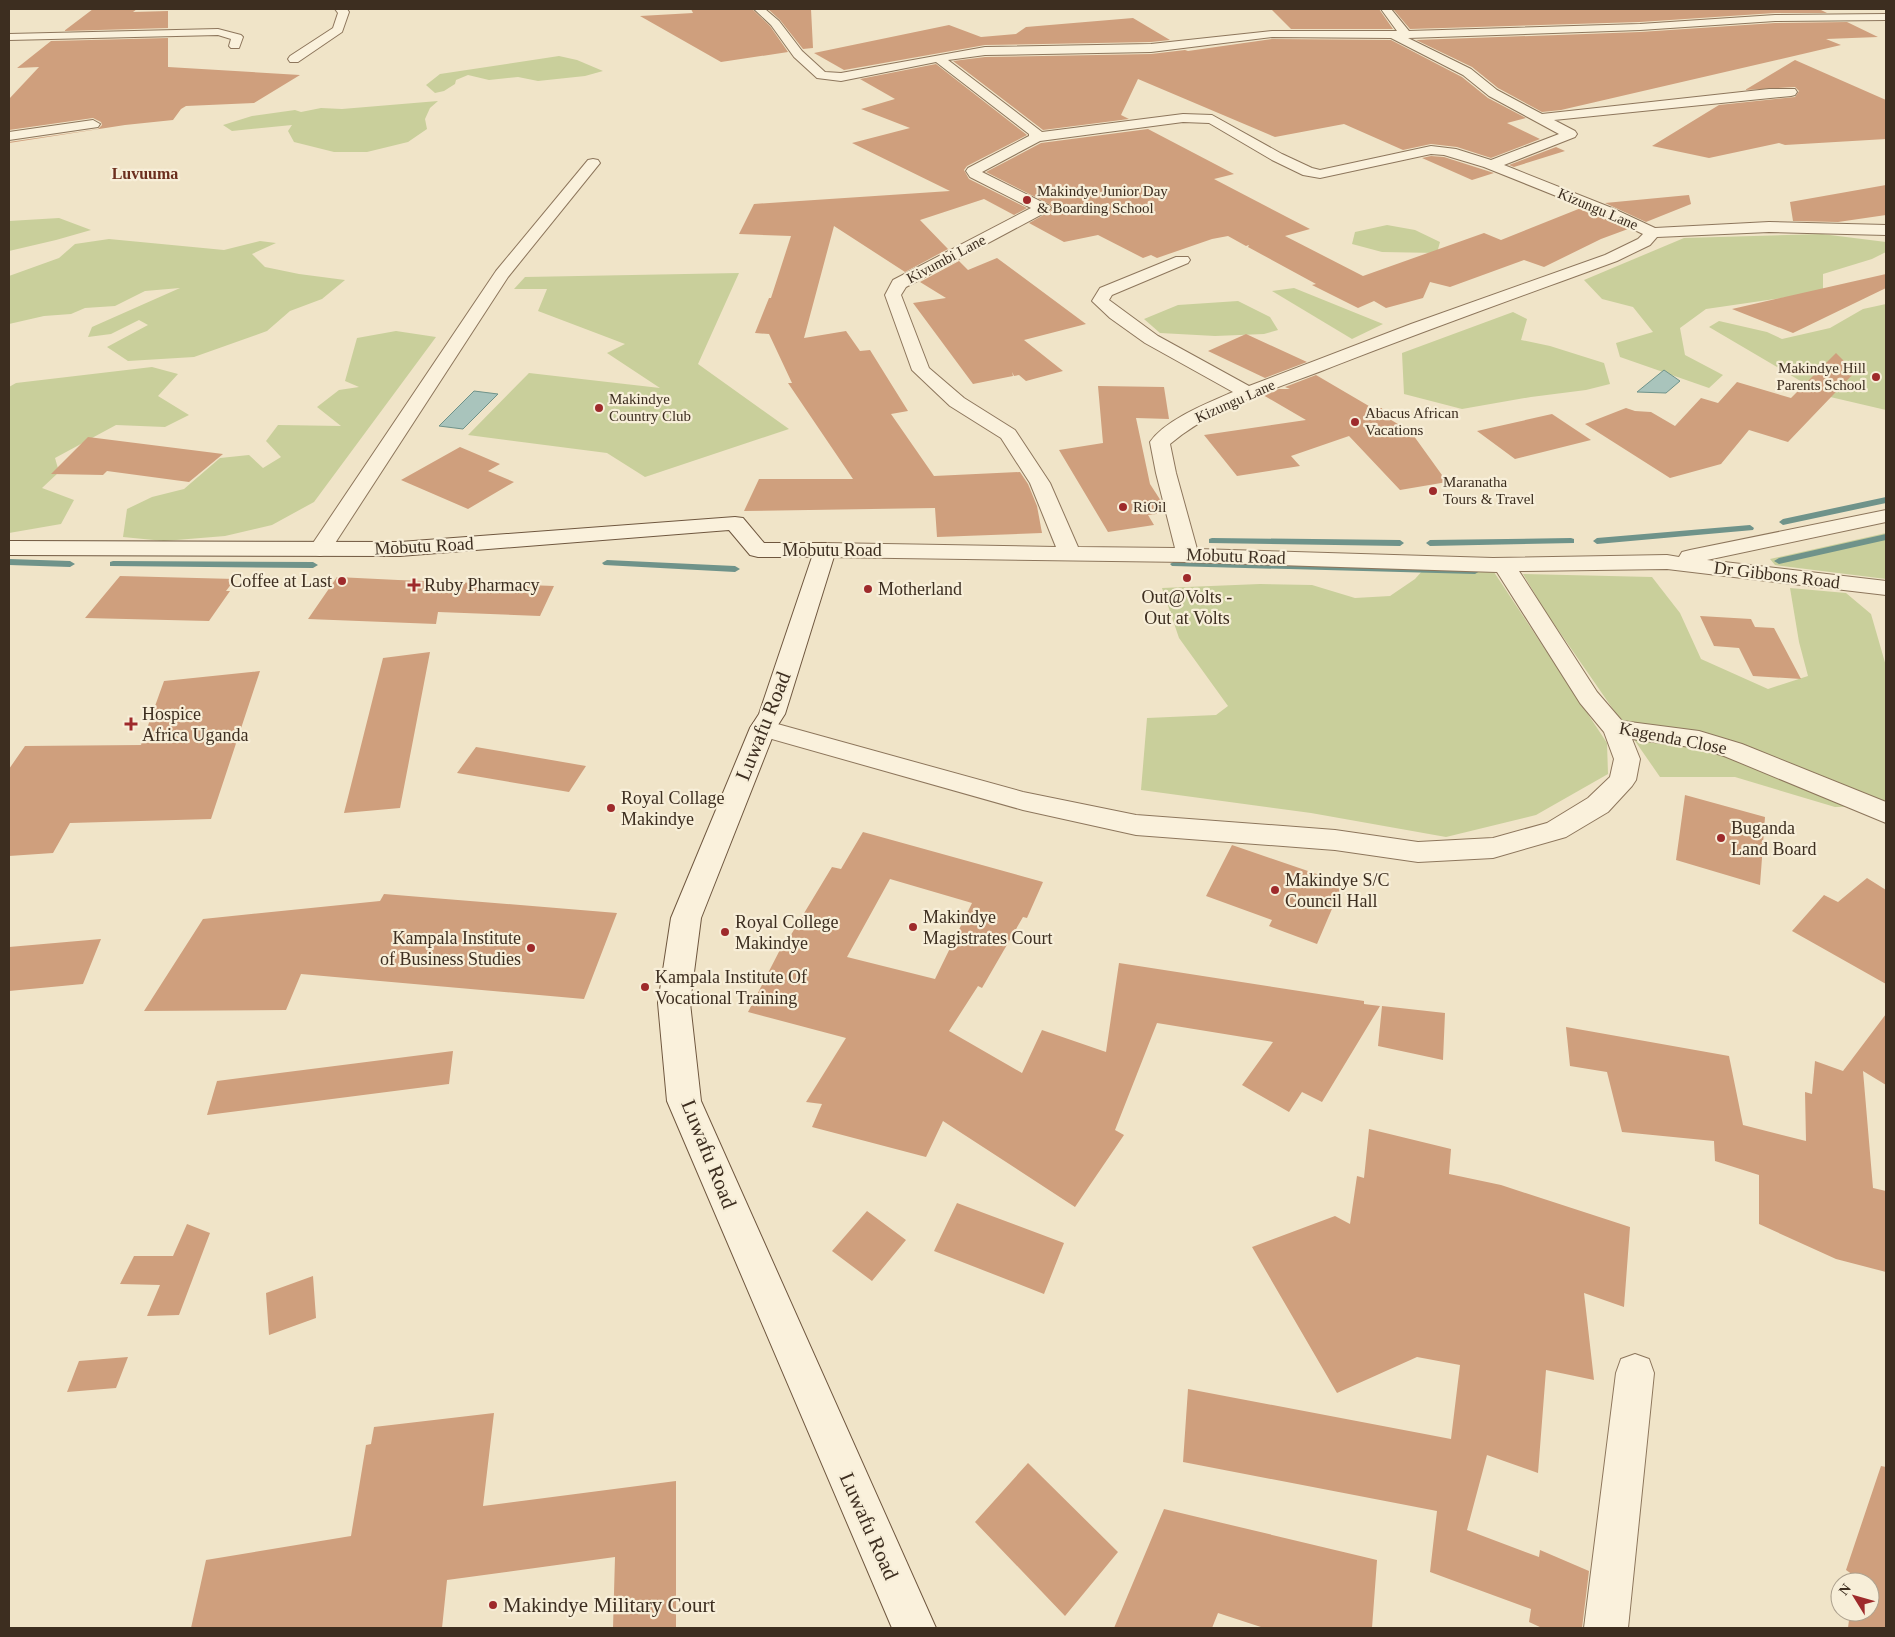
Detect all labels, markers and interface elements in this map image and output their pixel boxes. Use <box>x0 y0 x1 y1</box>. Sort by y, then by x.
district label: Luvuuma <box>112 165 178 182</box>
place label: Makindye Junior Day & Boarding School <box>1037 183 1168 216</box>
street label: Kizungu Lane <box>1556 185 1641 233</box>
marker: Makindye Junior Day & Boarding School <box>1021 194 1033 206</box>
street label: Kivumbi Lane <box>904 231 988 287</box>
place label: Makindye Hill Parents School <box>1776 360 1866 393</box>
marker: Makindye Hill Parents School <box>1870 371 1882 383</box>
street label: Kizungu Lane <box>1193 376 1278 426</box>
place label: Makindye Country Club <box>609 391 691 424</box>
marker: Makindye Country Club <box>593 402 605 414</box>
place label: Abacus African Vacations <box>1365 405 1459 438</box>
marker: Abacus African Vacations <box>1349 416 1361 428</box>
place label: Maranatha Tours & Travel <box>1443 474 1534 507</box>
marker: Maranatha Tours & Travel <box>1427 485 1439 497</box>
place label: RiOil <box>1133 499 1166 515</box>
marker: RiOil <box>1117 501 1129 513</box>
street label: Mobutu Road <box>374 533 474 559</box>
street label: Mobutu Road <box>782 540 882 560</box>
street label: Mobutu Road <box>1186 544 1286 568</box>
street label: Dr Gibbons Road <box>1713 557 1841 593</box>
place label: Coffee at Last <box>230 571 332 591</box>
marker: Out@Volts - Out at Volts <box>1181 572 1193 584</box>
marker: Coffee at Last <box>336 575 348 587</box>
place label: Ruby Pharmacy <box>424 575 539 595</box>
marker: Ruby Pharmacy <box>408 579 420 591</box>
place label: Motherland <box>878 579 962 599</box>
marker: Motherland <box>862 583 874 595</box>
place label: Out@Volts - Out at Volts <box>1142 587 1232 628</box>
street label: Luwafu Road <box>730 668 796 784</box>
place label: Hospice Africa Uganda <box>142 704 248 745</box>
marker: Hospice Africa Uganda <box>124 717 138 731</box>
street label: Kagenda Close <box>1617 718 1729 758</box>
place label: Royal Collage Makindye <box>621 788 724 829</box>
marker: Royal Collage Makindye <box>605 802 617 814</box>
place label: Buganda Land Board <box>1731 818 1816 859</box>
marker: Buganda Land Board <box>1715 832 1727 844</box>
place label: Makindye S/C Council Hall <box>1285 870 1390 911</box>
marker: Makindye S/C Council Hall <box>1269 884 1281 896</box>
place label: Makindye Magistrates Court <box>923 907 1052 948</box>
place label: Royal College Makindye <box>735 912 838 953</box>
marker: Makindye Magistrates Court <box>907 921 919 933</box>
marker: Royal College Makindye <box>719 926 731 938</box>
place label: Kampala Institute of Business Studies <box>380 928 521 969</box>
marker: Kampala Institute of Business Studies <box>525 942 537 954</box>
place label: Kampala Institute Of Vocational Training <box>655 967 807 1008</box>
marker: Kampala Institute Of Vocational Training <box>639 981 651 993</box>
street label: Luwafu Road <box>676 1096 742 1212</box>
street label: Luwafu Road <box>835 1469 904 1584</box>
north arrow <box>1830 1572 1880 1622</box>
text: N <box>1836 1581 1854 1598</box>
place label: Makindye Military Court <box>503 1593 715 1617</box>
marker: Makindye Military Court <box>487 1599 499 1611</box>

